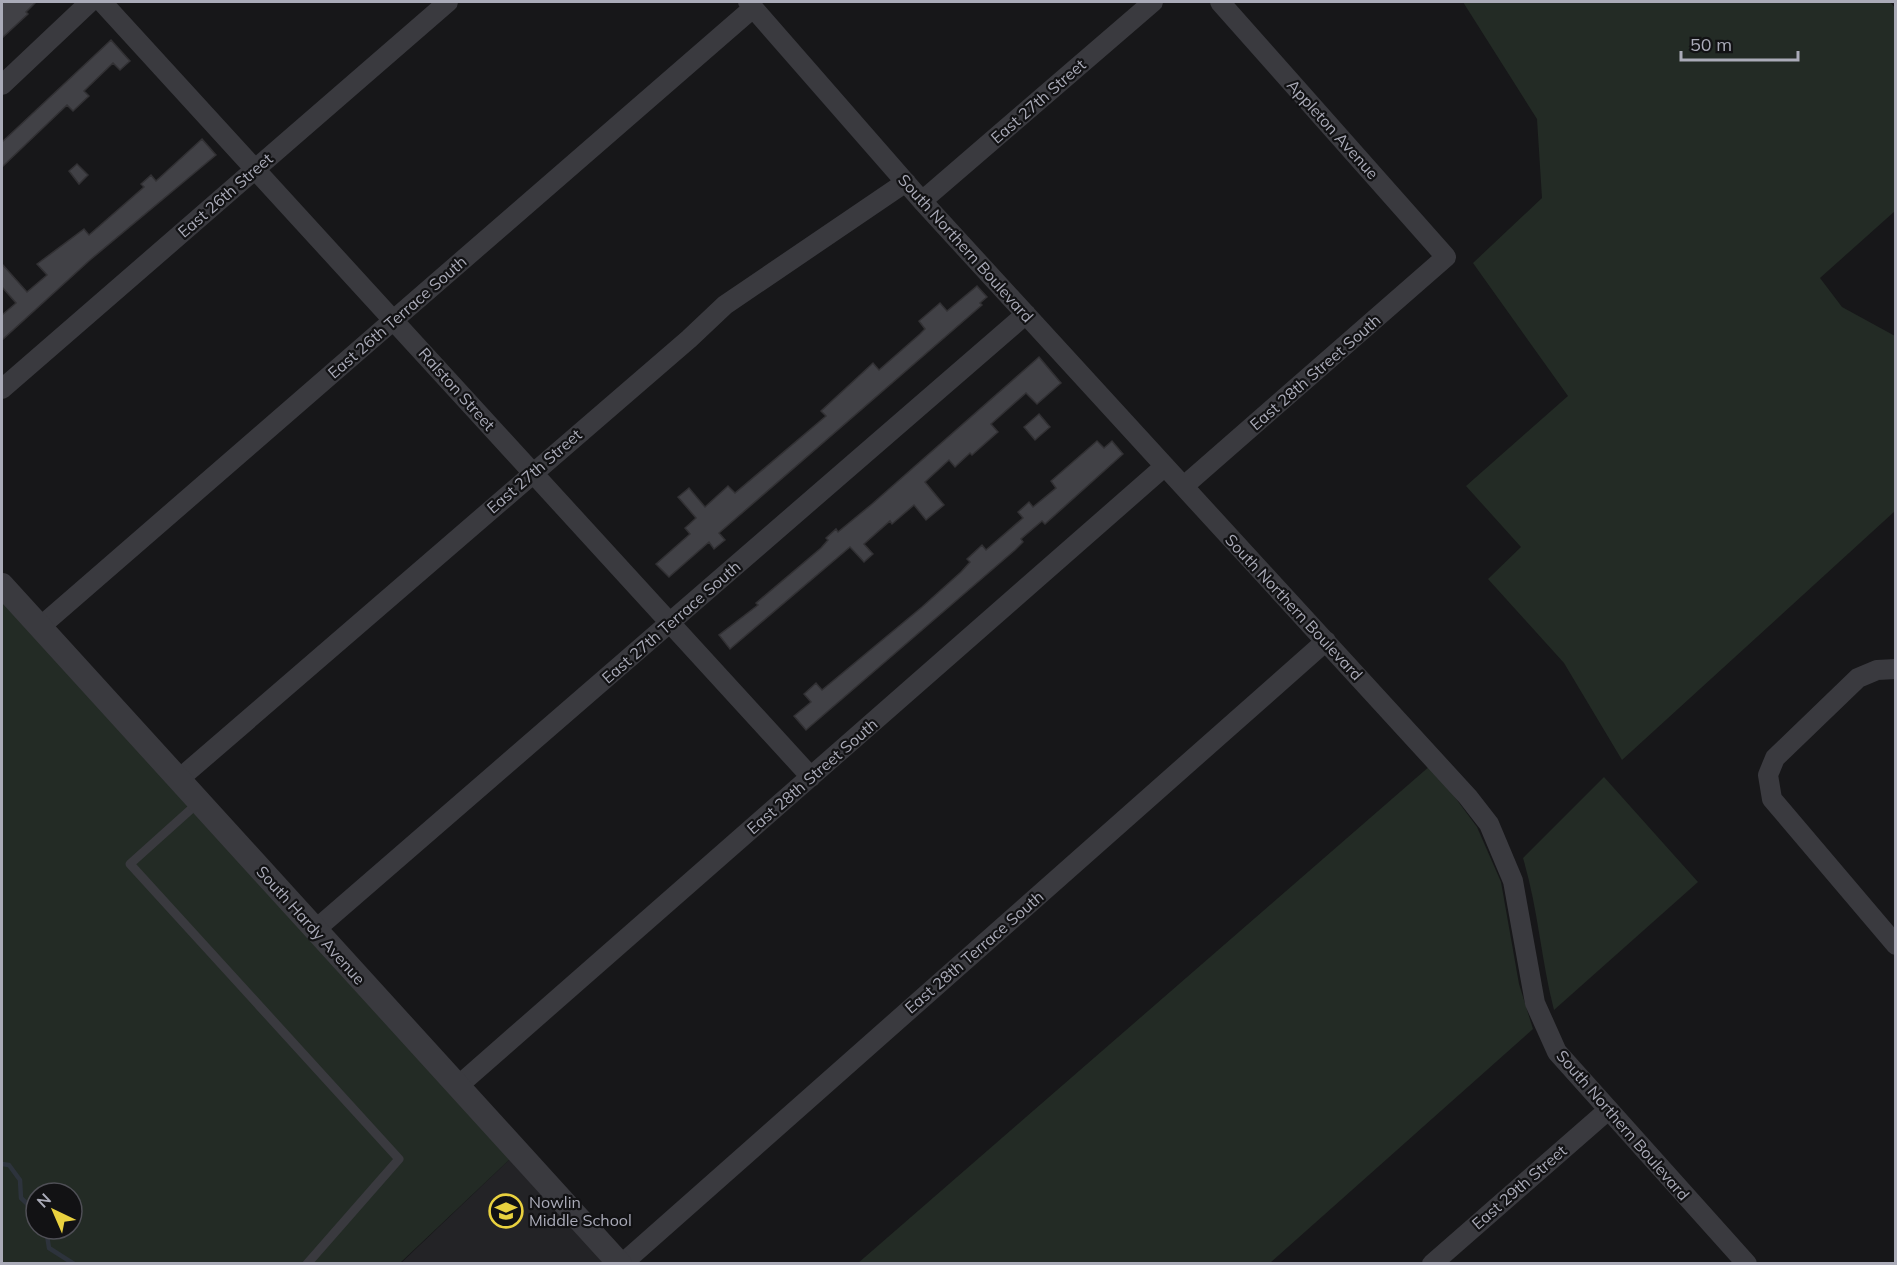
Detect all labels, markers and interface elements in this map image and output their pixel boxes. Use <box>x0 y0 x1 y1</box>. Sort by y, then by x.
scale bar <box>1681 24 1798 62</box>
text: 50 m <box>1690 33 1732 56</box>
street label: East 27th Street <box>986 54 1090 148</box>
street label: Appleton Avenue <box>1283 75 1383 183</box>
street label: East 26th Street <box>173 148 277 242</box>
street label: South Northern Boulevard <box>894 170 1038 326</box>
street label: East 26th Terrace South <box>324 251 470 383</box>
street label: East 28th Street South <box>1246 310 1384 434</box>
street label: Ralston Street <box>415 343 500 435</box>
street label: East 27th Street <box>482 424 586 518</box>
street label: South Northern Boulevard <box>1221 530 1367 684</box>
street label: East 27th Terrace South <box>598 556 744 688</box>
street label: East 28th Street South <box>743 714 881 838</box>
street label: South Hardy Avenue <box>252 861 370 989</box>
street label: East 28th Terrace South <box>901 886 1047 1018</box>
street label: South Northern Boulevard <box>1552 1046 1694 1204</box>
street label: East 29th Street <box>1467 1140 1571 1234</box>
north arrow <box>24 1181 84 1241</box>
text: N <box>32 1189 55 1212</box>
place label: Nowlin Middle School <box>529 1192 632 1230</box>
school or university icon: Nowlin Middle School <box>488 1193 524 1229</box>

